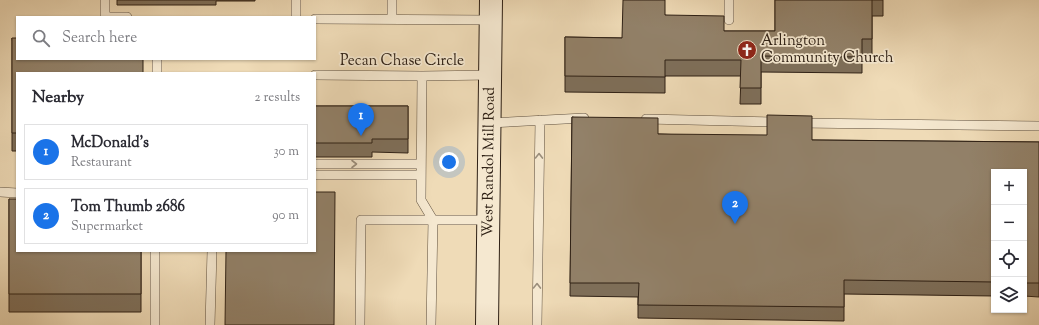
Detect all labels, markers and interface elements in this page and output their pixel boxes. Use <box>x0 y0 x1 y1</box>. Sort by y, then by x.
search box <box>16 16 316 60</box>
icon: search <box>30 27 52 49</box>
text: Search here <box>62 28 137 49</box>
place label: Arlington Community Church <box>761 31 894 69</box>
church icon: Arlington Community Church <box>736 39 758 61</box>
street label: Pecan Chase Circle <box>340 51 464 72</box>
text: Nearby <box>32 86 84 110</box>
street label: West Randol Mill Road <box>478 86 500 237</box>
text: 2 results <box>255 89 300 107</box>
pin: 1 <box>348 103 374 136</box>
text: McDonald's <box>71 133 149 154</box>
text: 1 <box>44 143 48 161</box>
text: 30 m <box>273 143 299 161</box>
your location <box>439 152 459 172</box>
one-way arrow <box>535 153 543 159</box>
text: Restaurant <box>71 154 132 172</box>
one-way arrow <box>351 160 357 168</box>
map controls <box>991 169 1027 313</box>
button: + <box>991 169 1027 205</box>
pin: 2 <box>722 191 748 224</box>
text: Tom Thumb 2686 <box>71 197 185 218</box>
button: − <box>991 205 1027 241</box>
text: 2 <box>43 207 49 225</box>
text: 90 m <box>272 207 299 225</box>
text: Supermarket <box>71 218 143 236</box>
button: locate <box>991 241 1027 277</box>
button: layers <box>991 277 1027 313</box>
one-way arrow <box>533 283 541 289</box>

